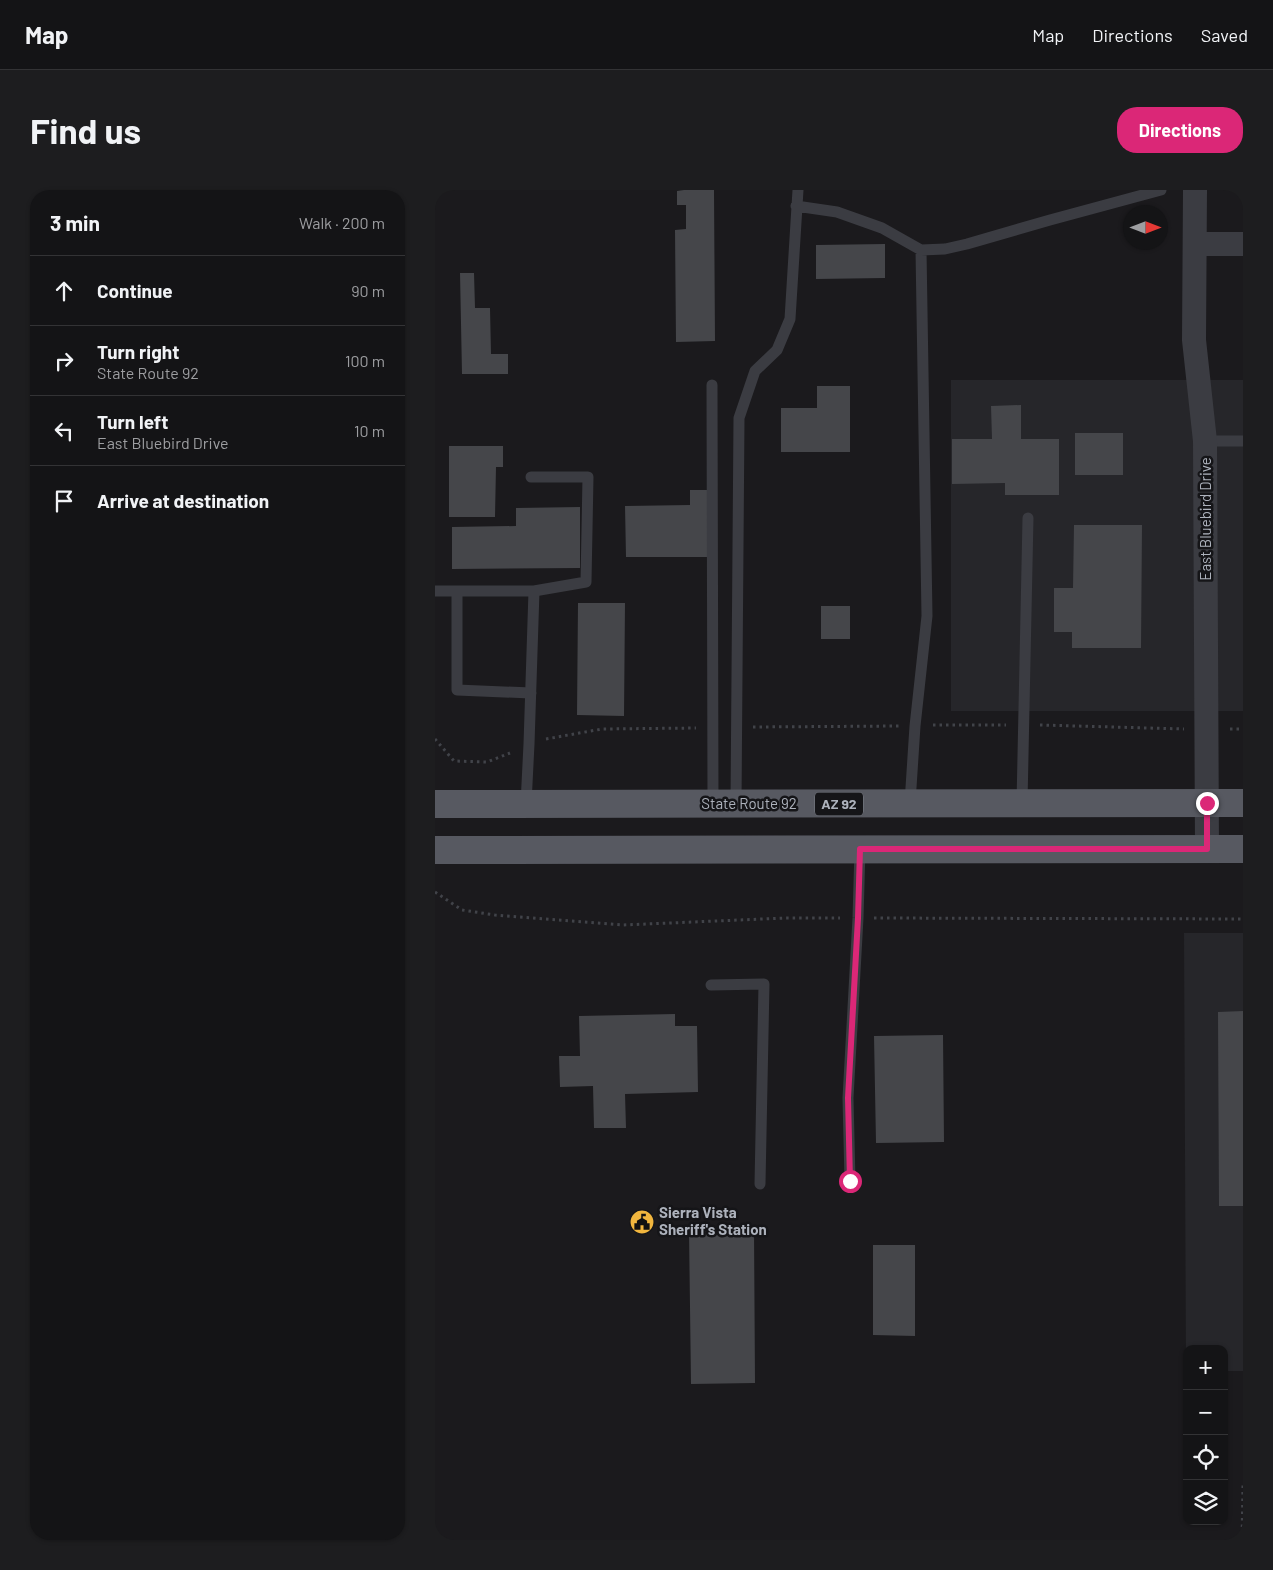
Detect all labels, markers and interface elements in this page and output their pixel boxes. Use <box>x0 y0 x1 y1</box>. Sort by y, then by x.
text: Map <box>25 20 68 49</box>
text: Map <box>1032 24 1064 46</box>
text: Directions <box>1092 24 1173 46</box>
text: Saved <box>1201 24 1248 46</box>
button: Directions <box>1117 107 1243 153</box>
text: Find us <box>30 109 141 151</box>
north arrow <box>1123 205 1168 250</box>
text: 3 min <box>50 210 100 235</box>
text: Walk · 200 m <box>299 213 385 232</box>
icon: ahead <box>50 277 78 305</box>
text: Continue <box>97 279 173 302</box>
text: 90 m <box>351 281 385 300</box>
text: Turn right <box>97 340 179 363</box>
icon: right <box>50 347 78 375</box>
text: 100 m <box>345 351 385 370</box>
text: State Route 92 <box>97 363 199 382</box>
text: Turn left <box>97 410 168 433</box>
icon: left <box>50 417 78 445</box>
text: 10 m <box>354 421 385 440</box>
text: East Bluebird Drive <box>97 433 229 452</box>
street label: East Bluebird Drive <box>1196 457 1214 581</box>
icon: arrive <box>50 487 78 515</box>
text: Arrive at destination <box>97 489 269 512</box>
road number: AZ 92 <box>815 792 863 816</box>
route end <box>1196 792 1219 815</box>
street label: State Route 92 <box>701 794 797 812</box>
route start <box>839 1170 862 1193</box>
place label: Sierra Vista Sheriff's Station <box>659 1203 767 1238</box>
public building icon: Sierra Vista Sheriff's Station <box>629 1209 655 1235</box>
map controls <box>1183 1345 1228 1525</box>
button: + <box>1183 1345 1228 1390</box>
button: − <box>1183 1390 1228 1435</box>
button: locate <box>1183 1435 1228 1480</box>
button: layers <box>1183 1480 1228 1525</box>

